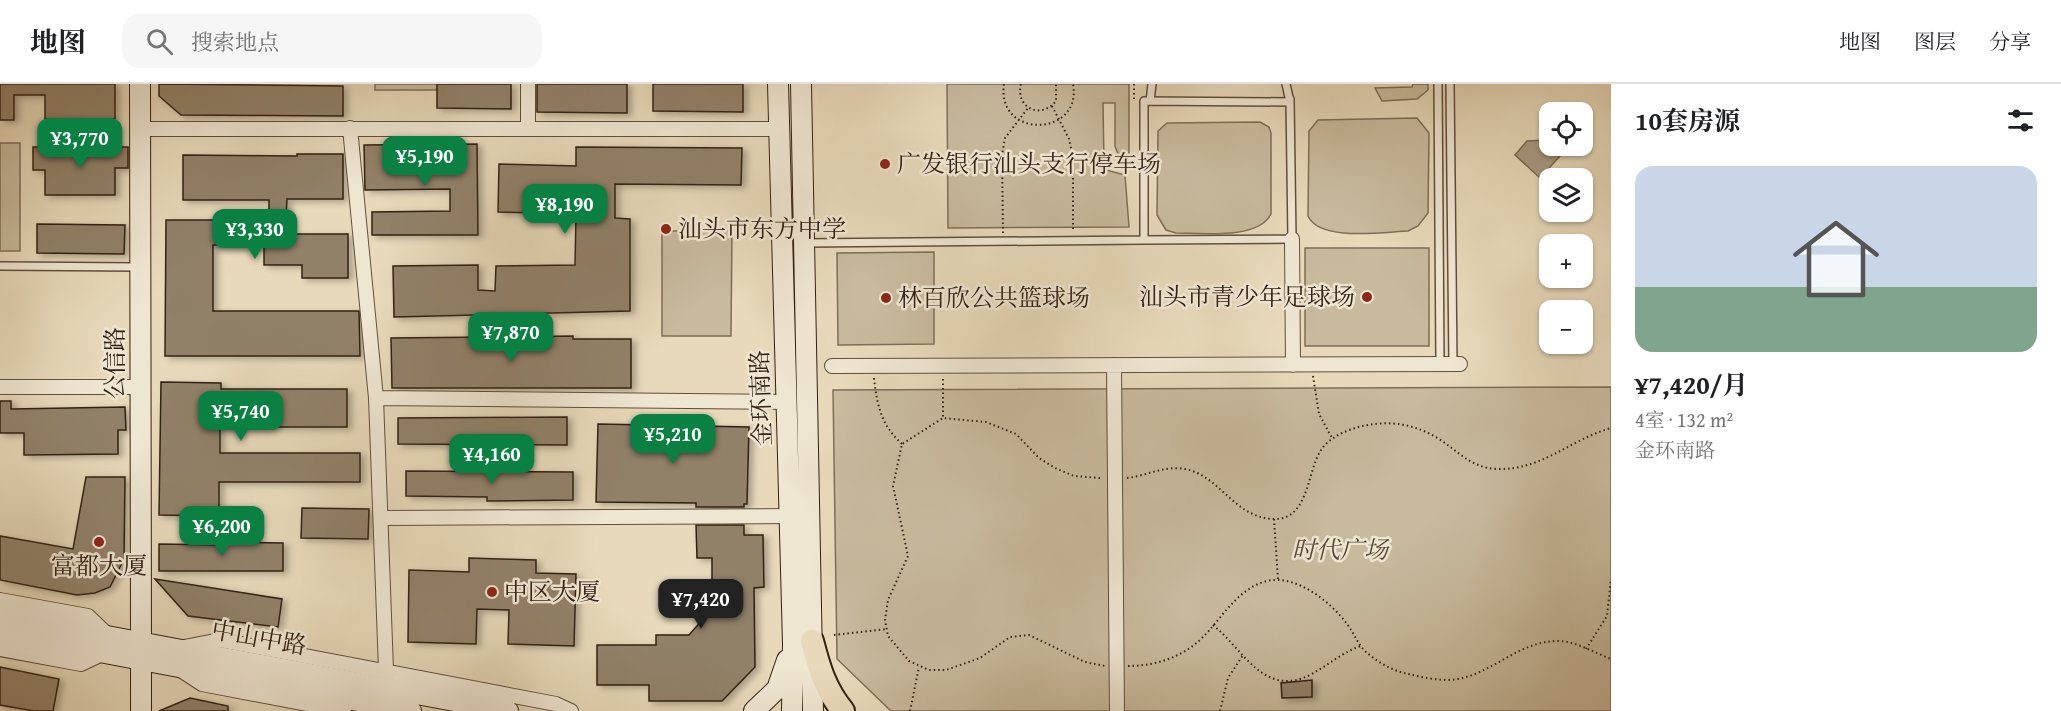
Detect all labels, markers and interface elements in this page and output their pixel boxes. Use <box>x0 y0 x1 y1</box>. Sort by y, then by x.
search box <box>122 14 542 68</box>
text: 地图 <box>30 21 86 62</box>
icon: search <box>143 25 176 58</box>
text: 搜索地点 <box>191 26 279 58</box>
text: 地图 <box>1839 26 1881 57</box>
text: 图层 <box>1914 26 1956 57</box>
text: 分享 <box>1989 26 2031 57</box>
text: 10套房源 <box>1635 101 1740 140</box>
map controls <box>1539 102 1593 354</box>
button: locate <box>1539 102 1593 156</box>
icon: filters <box>2004 104 2037 137</box>
pin: ¥3,770 <box>31 118 129 169</box>
text: ¥3,770 <box>51 123 109 152</box>
pin: ¥5,190 <box>376 136 474 187</box>
text: ¥5,190 <box>396 141 454 170</box>
place label: 广发银行汕头支行停车场 <box>897 146 1161 181</box>
marker: 广发银行汕头支行停车场 <box>878 157 892 171</box>
button: layers <box>1539 168 1593 222</box>
pin: ¥8,190 <box>516 184 614 235</box>
text: ¥8,190 <box>536 189 594 218</box>
icon: home <box>1782 205 1890 313</box>
pin: ¥3,330 <box>206 209 304 260</box>
place label: 汕头市东方中学 <box>678 211 846 246</box>
text: ¥3,330 <box>226 214 284 243</box>
marker: 汕头市东方中学 <box>659 222 673 236</box>
button: + <box>1539 234 1593 288</box>
place label: 汕头市青少年足球场 <box>1139 279 1355 314</box>
place label: 林百欣公共篮球场 <box>898 280 1090 315</box>
marker: 汕头市青少年足球场 <box>1360 290 1374 304</box>
marker: 林百欣公共篮球场 <box>879 291 893 305</box>
button: − <box>1539 300 1593 354</box>
pin: ¥7,870 <box>462 312 560 363</box>
text: ¥7,870 <box>482 317 540 346</box>
street label: 公信路 <box>97 327 132 399</box>
street label: 金环南路 <box>741 349 780 447</box>
text: ¥7,420/月 <box>1635 365 1748 404</box>
pin: ¥5,740 <box>192 391 290 442</box>
text: ¥5,740 <box>212 396 270 425</box>
text: 4室 · 132 m² <box>1635 405 1733 434</box>
pin: ¥5,210 <box>624 414 722 465</box>
text: ¥5,210 <box>644 419 702 448</box>
pin: ¥4,160 <box>443 434 541 485</box>
text: 金环南路 <box>1635 435 1715 464</box>
text: ¥4,160 <box>463 439 521 468</box>
pin: ¥6,200 <box>173 506 271 557</box>
text: ¥6,200 <box>193 511 251 540</box>
park label: 时代广场 <box>1292 532 1390 567</box>
marker: 富都大厦 <box>92 535 106 549</box>
place label: 富都大厦 <box>51 548 147 583</box>
place label: 中区大厦 <box>504 574 600 609</box>
pin: ¥7,420 <box>652 579 750 630</box>
text: ¥7,420 <box>672 584 730 613</box>
marker: 中区大厦 <box>485 585 499 599</box>
street label: 中山中路 <box>209 612 309 663</box>

